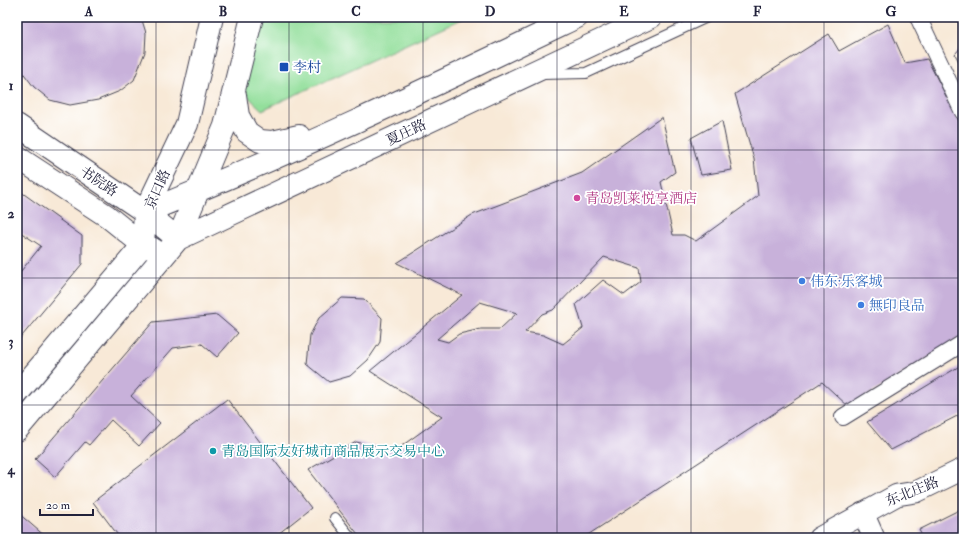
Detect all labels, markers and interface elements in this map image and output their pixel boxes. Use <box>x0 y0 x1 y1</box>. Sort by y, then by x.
text: A <box>84 4 94 20</box>
text: B <box>219 4 227 20</box>
text: C <box>351 4 361 20</box>
text: D <box>485 4 496 20</box>
text: E <box>619 4 629 20</box>
text: F <box>753 4 762 20</box>
text: G <box>886 4 897 20</box>
place label: 李村 <box>293 59 321 76</box>
marker: 李村 <box>278 61 290 73</box>
text: 1 <box>9 78 14 94</box>
street label: 夏庄路 <box>384 116 429 149</box>
street label: 书院路 <box>77 163 121 200</box>
street label: 京口路 <box>141 167 174 212</box>
place label: 青岛凯莱悦享酒店 <box>585 190 697 207</box>
marker: 青岛凯莱悦享酒店 <box>572 193 582 203</box>
text: 2 <box>8 206 15 222</box>
place label: 伟东·乐客城 <box>810 273 883 290</box>
marker: 伟东·乐客城 <box>797 276 807 286</box>
place label: 無印良品 <box>869 297 925 314</box>
marker: 無印良品 <box>856 300 866 310</box>
text: 3 <box>9 334 14 350</box>
place label: 青岛国际友好城市商品展示交易中心 <box>221 443 445 460</box>
marker: 青岛国际友好城市商品展示交易中心 <box>208 446 218 456</box>
text: 4 <box>6 462 15 478</box>
street label: 东北庄路 <box>883 473 941 510</box>
scale bar <box>40 491 93 517</box>
text: 20 m <box>46 498 71 513</box>

